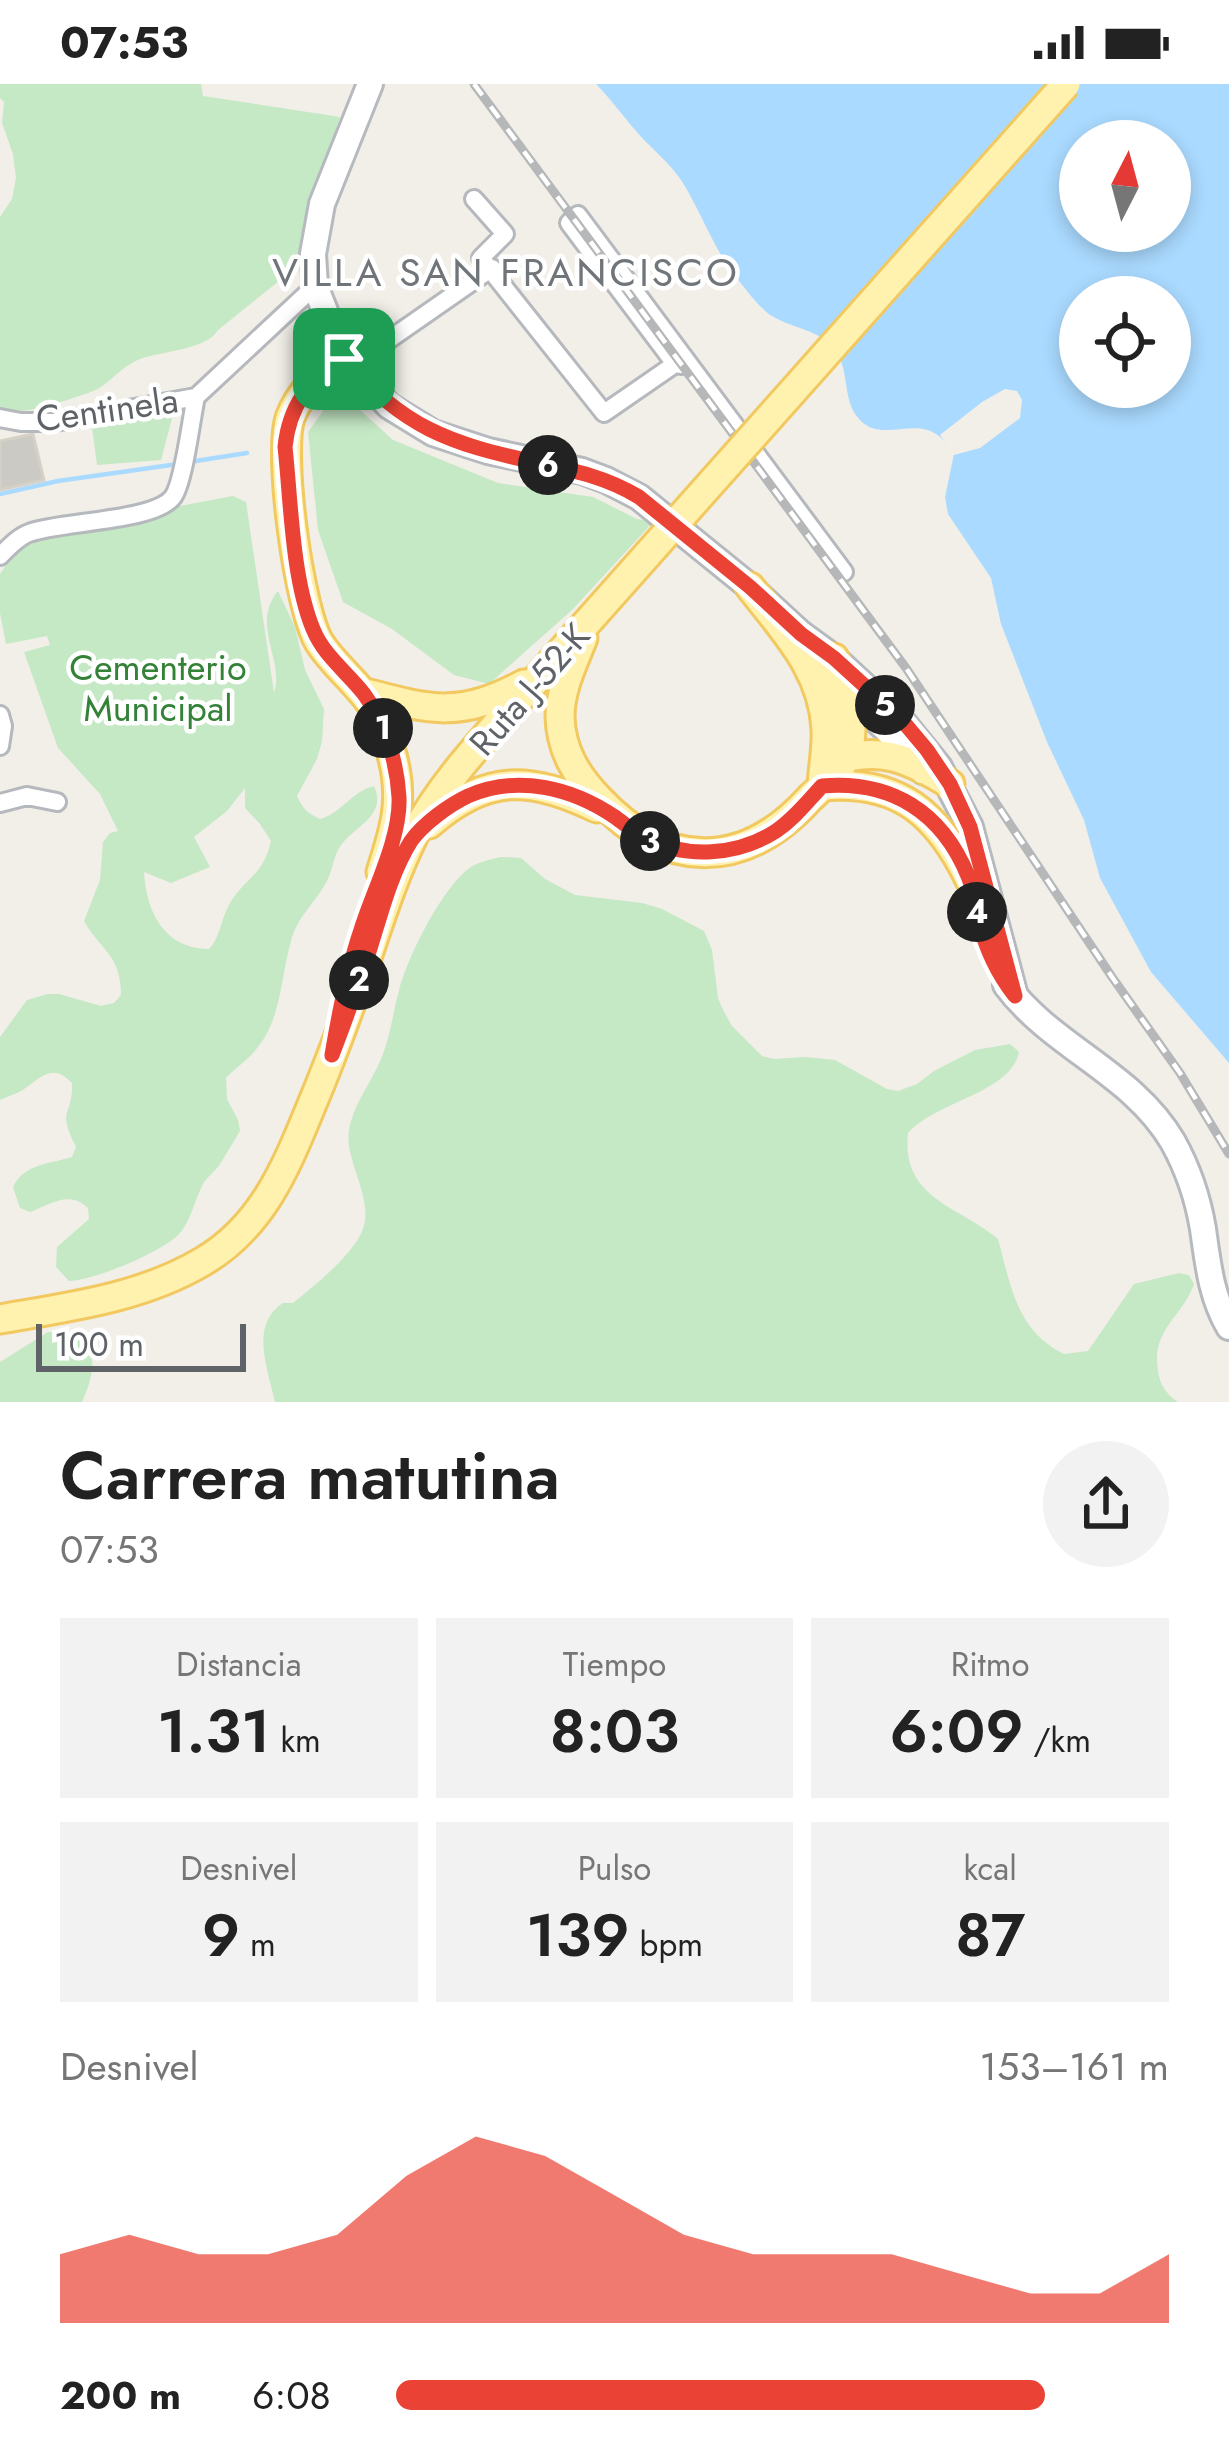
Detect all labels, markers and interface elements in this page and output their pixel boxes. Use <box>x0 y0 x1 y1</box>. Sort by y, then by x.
text: 07:53 <box>60 10 188 75</box>
north arrow <box>1059 120 1191 252</box>
map controls <box>1059 120 1191 408</box>
district label: VILLA SAN FRANCISCO <box>272 244 740 301</box>
button: locate <box>1059 276 1191 408</box>
pin <box>293 308 395 410</box>
icon: arrive <box>311 326 377 392</box>
street label: Centinela <box>33 373 181 445</box>
pin: 6 <box>518 435 578 495</box>
text: 6 <box>537 441 559 488</box>
street label: Ruta J-52-K <box>457 611 602 767</box>
park label: Cementerio Municipal <box>69 641 247 734</box>
pin: 5 <box>855 675 915 735</box>
text: 5 <box>874 681 896 728</box>
pin: 1 <box>353 698 413 758</box>
text: 1 <box>375 704 391 751</box>
pin: 3 <box>620 811 680 871</box>
text: 3 <box>640 817 660 864</box>
pin: 4 <box>947 882 1007 942</box>
text: 4 <box>965 888 989 935</box>
pin: 2 <box>329 950 389 1010</box>
text: 2 <box>348 956 370 1003</box>
scale bar <box>36 1318 246 1371</box>
text: 100 m <box>54 1321 144 1368</box>
text: Carrera matutina <box>60 1428 560 1524</box>
button: share <box>1043 1441 1169 1567</box>
text: 07:53 <box>60 1521 159 1578</box>
text: Distancia <box>176 1641 302 1688</box>
text: Tiempo <box>563 1641 666 1688</box>
text: Ritmo <box>951 1641 1030 1688</box>
text: 1.31 <box>157 1688 271 1775</box>
text: 8:03 <box>550 1688 679 1775</box>
text: 6:09 <box>889 1688 1024 1775</box>
text: km <box>271 1717 321 1764</box>
text: /km <box>1024 1717 1091 1764</box>
text: Desnivel <box>180 1845 297 1892</box>
text: Pulso <box>578 1845 651 1892</box>
text: kcal <box>964 1845 1017 1892</box>
text: 9 <box>202 1892 240 1979</box>
text: 139 <box>526 1892 630 1979</box>
text: 87 <box>955 1892 1025 1979</box>
text: m <box>240 1921 276 1968</box>
text: bpm <box>630 1921 703 1968</box>
text: Desnivel <box>60 2038 199 2095</box>
text: 153–161 m <box>980 2038 1169 2095</box>
text: 200 m <box>60 2367 181 2424</box>
text: 6:08 <box>252 2367 331 2424</box>

